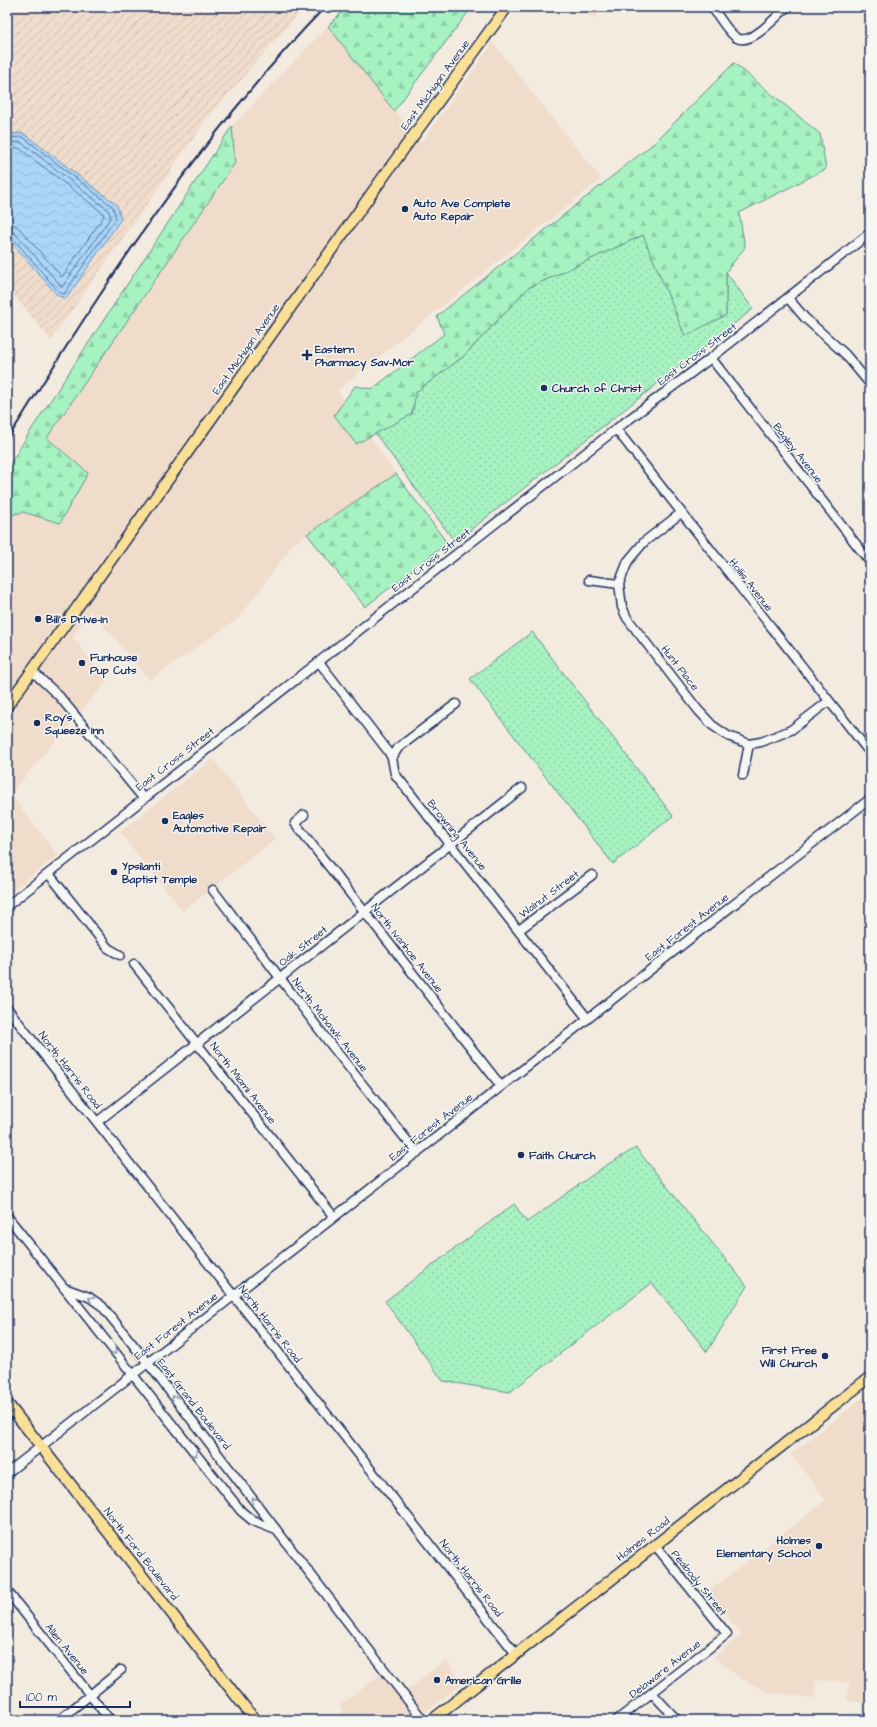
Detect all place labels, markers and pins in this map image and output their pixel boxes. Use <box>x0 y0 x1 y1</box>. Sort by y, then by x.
place label: Auto Ave Complete Auto Repair <box>413 196 511 225</box>
marker: Auto Ave Complete Auto Repair <box>400 204 410 214</box>
place label: Eastern Pharmacy Sav-Mor <box>315 342 415 372</box>
marker: Eastern Pharmacy Sav-Mor <box>302 350 312 360</box>
place label: Church of Christ <box>552 381 642 396</box>
marker: Church of Christ <box>539 383 549 393</box>
place label: Bill's Drive-In <box>46 612 108 627</box>
marker: Bill's Drive-In <box>33 614 43 624</box>
place label: Funhouse Pup Cuts <box>90 650 137 679</box>
marker: Funhouse Pup Cuts <box>77 658 87 668</box>
place label: Roy's Squeeze Inn <box>44 710 104 739</box>
marker: Roy's Squeeze Inn <box>32 718 42 728</box>
place label: Eagles Automotive Repair <box>173 808 267 837</box>
marker: Eagles Automotive Repair <box>160 816 170 826</box>
place label: Ypsilanti Baptist Temple <box>122 859 197 888</box>
marker: Ypsilanti Baptist Temple <box>109 867 119 877</box>
place label: Faith Church <box>529 1148 596 1163</box>
marker: Faith Church <box>516 1150 526 1160</box>
place label: First Free Will Church <box>759 1343 818 1371</box>
marker: First Free Will Church <box>820 1351 830 1361</box>
place label: Holmes Elementary School <box>717 1533 811 1563</box>
marker: Holmes Elementary School <box>814 1541 824 1551</box>
place label: American Grille <box>445 1673 522 1688</box>
marker: American Grille <box>432 1675 442 1685</box>

